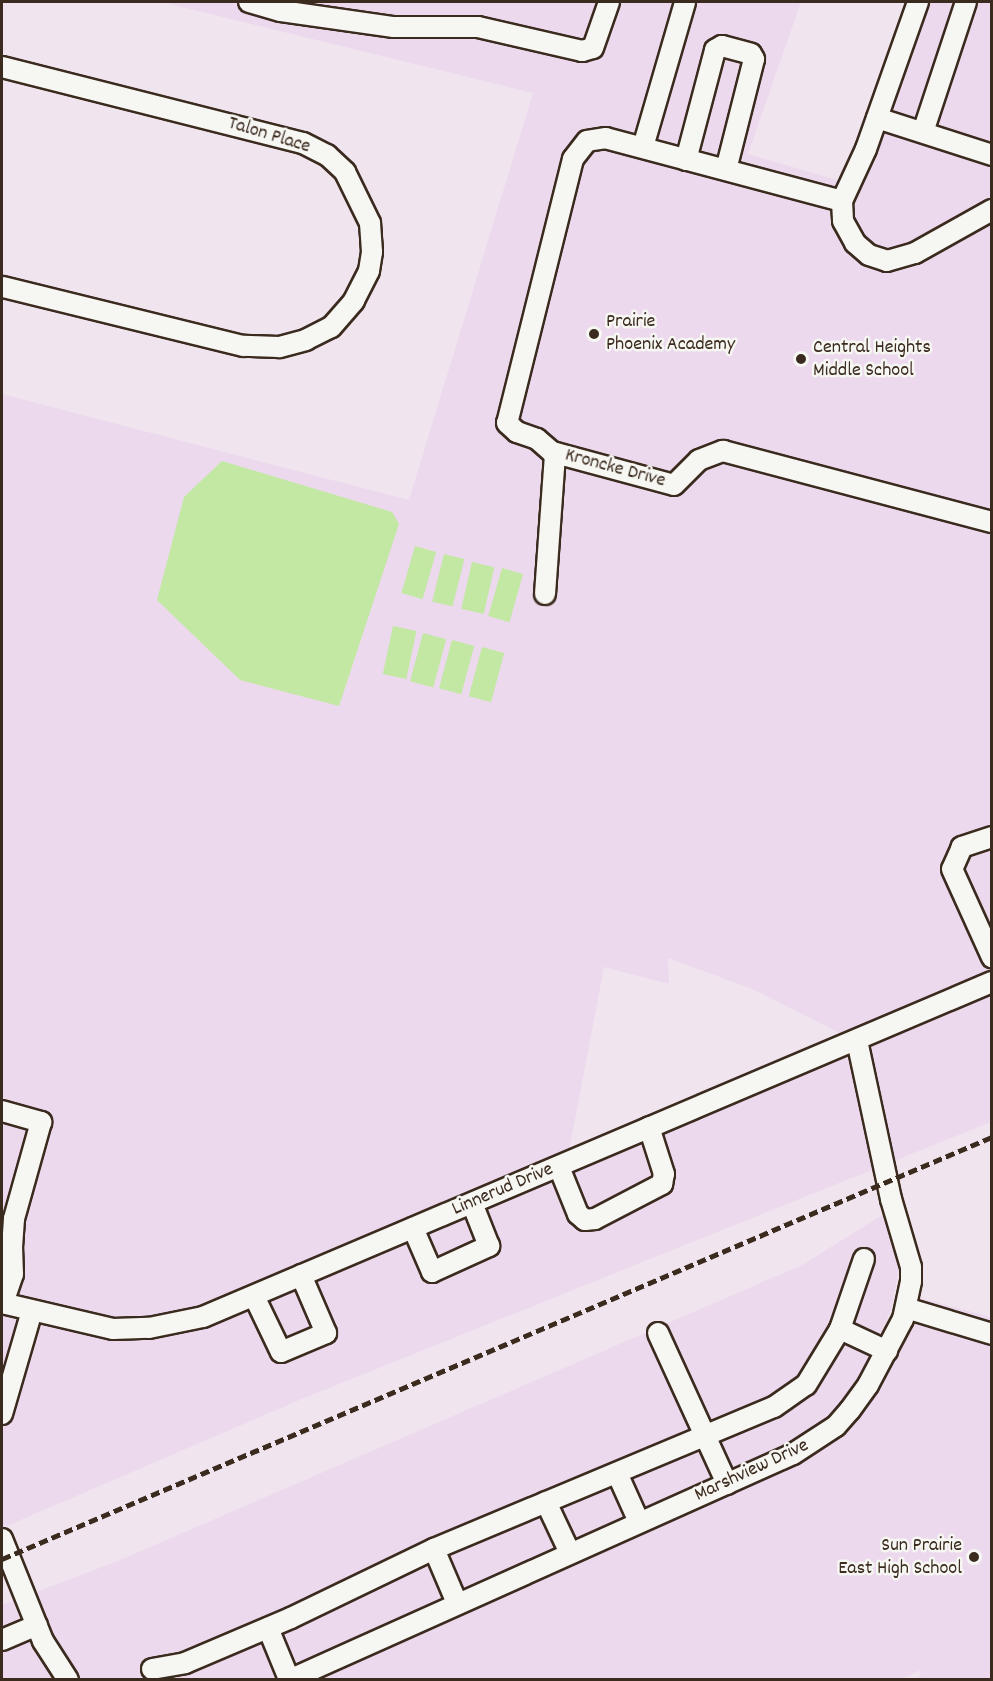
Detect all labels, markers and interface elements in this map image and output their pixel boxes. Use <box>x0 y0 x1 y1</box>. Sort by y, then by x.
street label: Talon Place <box>225 112 313 160</box>
place label: Prairie Phoenix Academy <box>606 310 735 357</box>
marker: Prairie Phoenix Academy <box>587 327 601 341</box>
place label: Central Heights Middle School <box>813 336 931 383</box>
marker: Central Heights Middle School <box>794 352 808 366</box>
street label: Kroncke Drive <box>562 444 668 494</box>
street label: Linnerud Drive <box>449 1158 557 1222</box>
street label: Marshview Drive <box>691 1434 813 1508</box>
place label: Sun Prairie East High School <box>838 1534 962 1581</box>
marker: Sun Prairie East High School <box>967 1550 981 1564</box>

